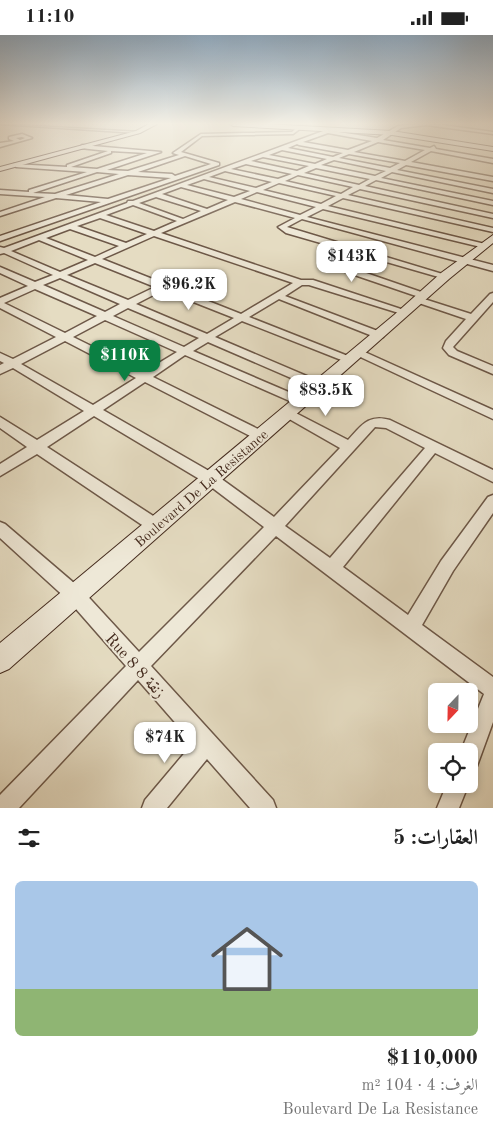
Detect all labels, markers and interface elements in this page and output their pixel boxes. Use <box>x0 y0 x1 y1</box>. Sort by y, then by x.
text: 11:10 <box>25 8 74 27</box>
pin: $143K <box>317 241 387 283</box>
text: $143K <box>327 249 377 265</box>
pin: $96.2K <box>148 269 230 311</box>
text: $96.2K <box>162 277 216 293</box>
pin: $110K <box>90 339 160 382</box>
text: $110K <box>100 348 150 364</box>
pin: $83.5K <box>285 375 367 417</box>
text: $83.5K <box>299 383 353 399</box>
street label: Boulevard De La Resistance <box>133 427 271 550</box>
street label: Rue 8 8 زنقة <box>101 631 168 702</box>
north arrow <box>428 683 478 733</box>
map controls <box>428 683 478 793</box>
pin: $74K <box>135 721 195 764</box>
text: $74K <box>145 730 185 746</box>
button: locate <box>428 743 478 793</box>
icon: filters <box>15 824 43 852</box>
text: العقارات: 5 <box>393 828 478 849</box>
icon: home <box>202 914 292 1004</box>
text: $110,000 <box>387 1048 478 1069</box>
text: الغرف: 4 · 104 m² <box>362 1078 478 1094</box>
text: Boulevard De La Resistance <box>283 1102 478 1118</box>

